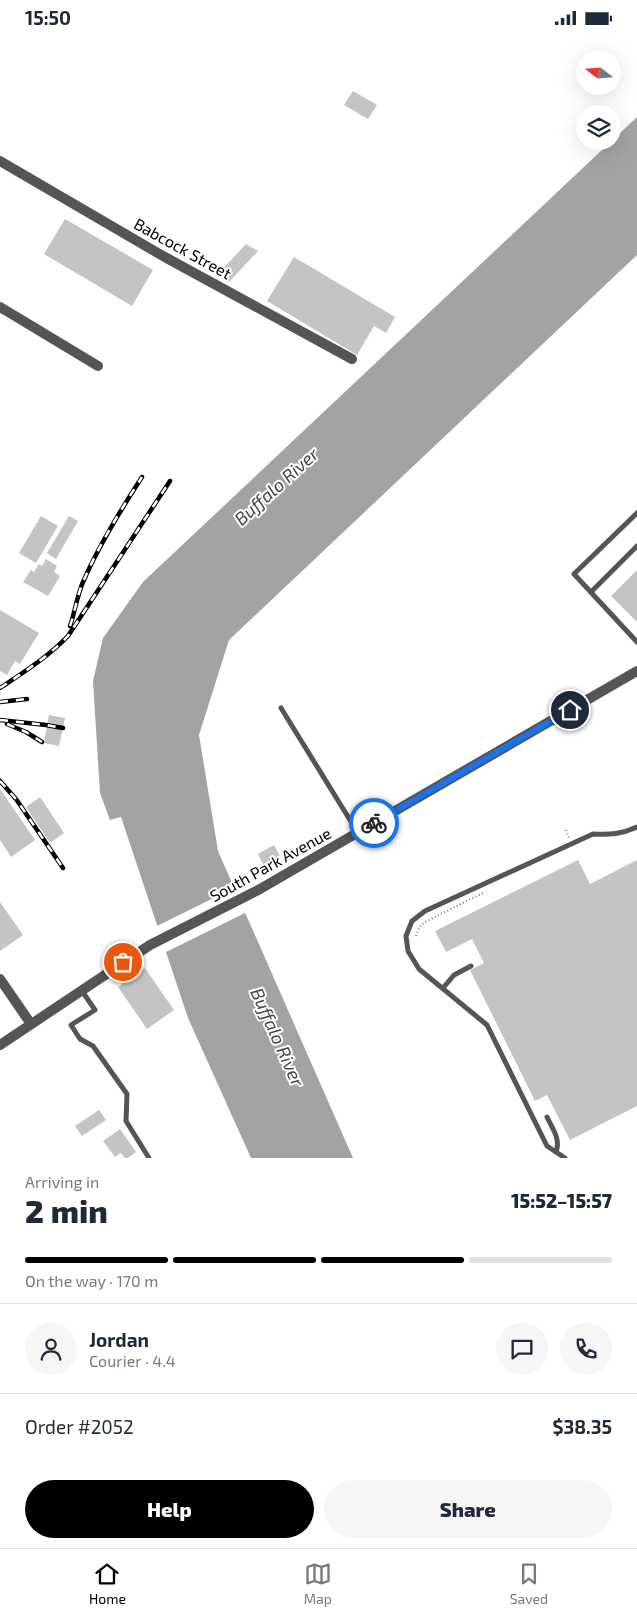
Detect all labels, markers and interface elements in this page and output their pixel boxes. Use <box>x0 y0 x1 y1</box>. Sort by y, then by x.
text: 15:50 <box>25 6 71 29</box>
north arrow <box>576 50 621 95</box>
map controls <box>576 50 621 150</box>
button: layers <box>576 105 621 150</box>
street label: Babcock Street <box>131 213 235 283</box>
water label: Buffalo River <box>229 442 323 530</box>
pin <box>549 689 591 731</box>
icon: home <box>556 696 584 724</box>
courier <box>349 798 399 848</box>
icon: bike <box>360 809 388 837</box>
street label: South Park Avenue <box>206 823 334 905</box>
pin <box>102 941 144 983</box>
icon: bag <box>109 948 137 976</box>
water label: Buffalo River <box>246 984 310 1091</box>
text: Arriving in <box>25 1172 99 1191</box>
text: 15:52–15:57 <box>511 1189 612 1212</box>
text: 2 min <box>25 1191 108 1229</box>
text: On the way · 170 m <box>25 1271 158 1290</box>
button: person <box>25 1323 77 1375</box>
button: chat <box>496 1323 548 1375</box>
button: phone <box>560 1323 612 1375</box>
text: Jordan <box>89 1328 149 1351</box>
text: Courier · 4.4 <box>89 1351 176 1370</box>
text: Order #2052 <box>25 1415 134 1438</box>
text: $38.35 <box>552 1415 612 1438</box>
button: Help <box>25 1480 314 1538</box>
button: Share <box>324 1480 612 1538</box>
tab: Home <box>89 1560 126 1607</box>
tab: Map <box>304 1560 332 1607</box>
tab: Saved <box>510 1560 548 1607</box>

